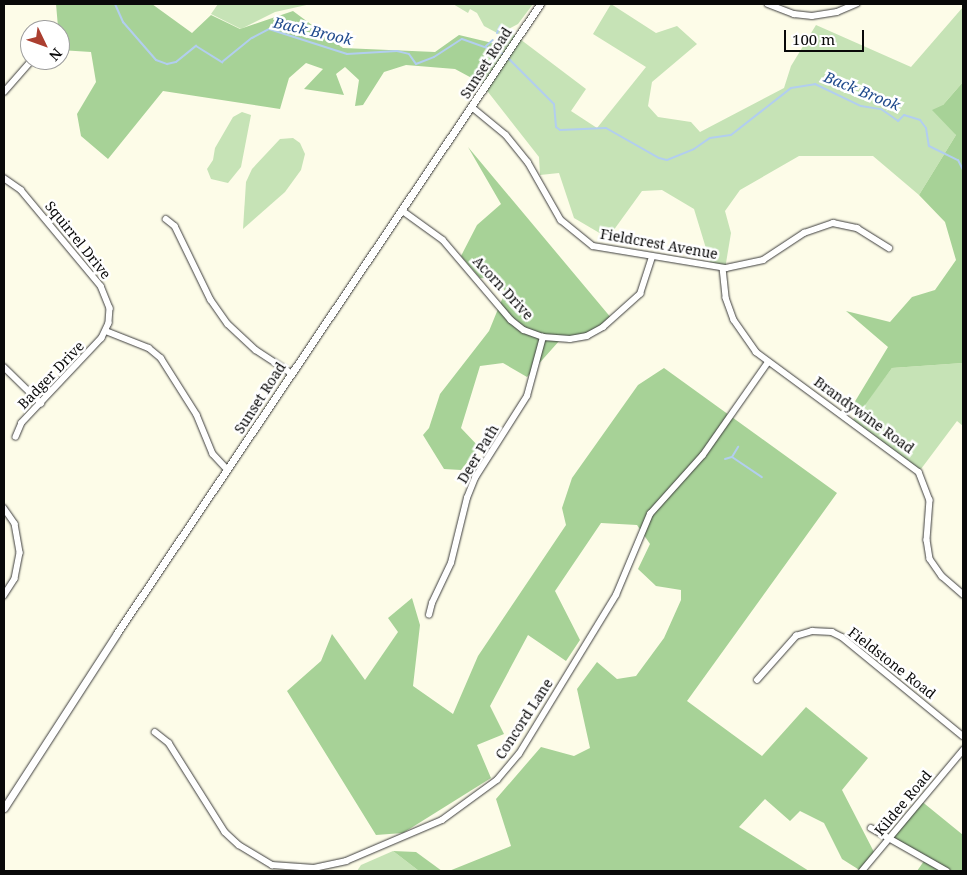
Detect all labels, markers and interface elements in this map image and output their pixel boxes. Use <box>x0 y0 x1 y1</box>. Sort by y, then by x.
water label: Back Brook <box>272 13 354 49</box>
north arrow <box>20 20 70 70</box>
scale bar <box>787 20 867 52</box>
street label: Sunset Road <box>457 24 515 102</box>
text: 100 m <box>792 29 835 49</box>
text: N <box>45 44 67 65</box>
water label: Back Brook <box>821 68 903 114</box>
street label: Squirrel Drive <box>42 198 114 282</box>
street label: Fieldcrest Avenue <box>599 225 719 263</box>
street label: Acorn Drive <box>469 253 537 323</box>
street label: Badger Drive <box>14 338 88 412</box>
street label: Sunset Road <box>231 359 289 437</box>
street label: Brandywine Road <box>811 373 917 457</box>
street label: Deer Path <box>454 422 502 486</box>
street label: Fieldstone Road <box>845 624 939 702</box>
street label: Concord Lane <box>492 676 556 762</box>
street label: Kildee Road <box>871 767 935 839</box>

